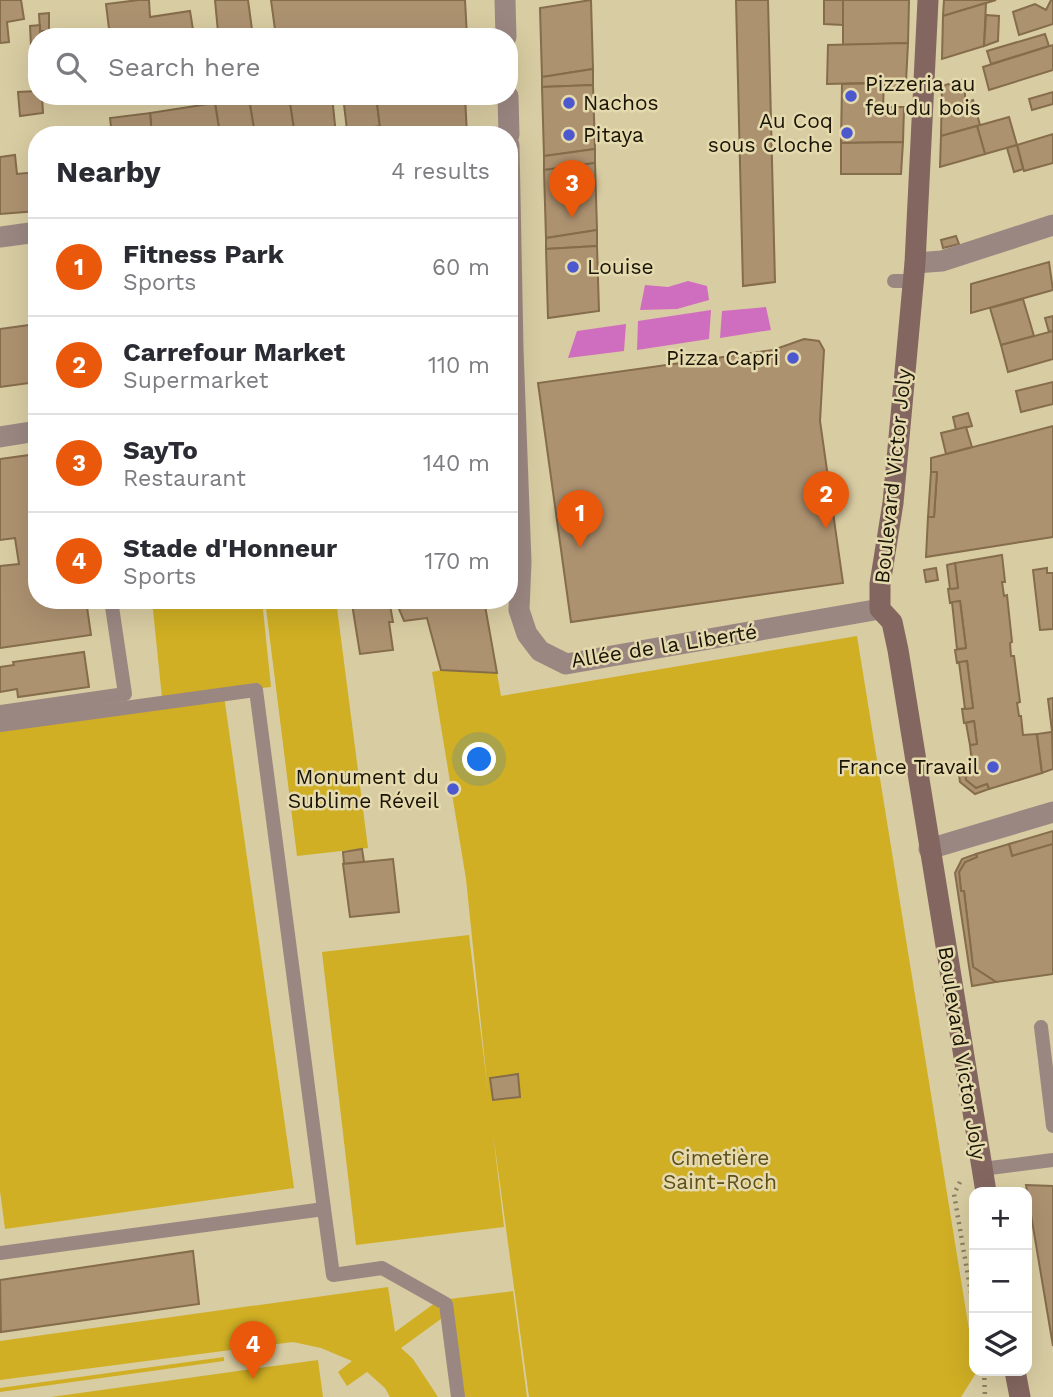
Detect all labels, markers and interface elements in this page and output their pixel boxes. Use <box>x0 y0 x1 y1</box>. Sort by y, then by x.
search box <box>28 28 518 105</box>
icon: search <box>52 48 90 86</box>
text: Search here <box>108 52 260 82</box>
place label: Pizzeria au feu du bois <box>865 71 981 120</box>
marker: Pizzeria au feu du bois <box>843 88 859 104</box>
place label: Nachos <box>583 90 659 115</box>
marker: Nachos <box>561 95 577 111</box>
place label: Au Coq sous Cloche <box>708 108 833 157</box>
place label: Pitaya <box>583 122 644 147</box>
marker: Au Coq sous Cloche <box>839 125 855 141</box>
marker: Pitaya <box>561 127 577 143</box>
text: Nearby <box>56 154 161 189</box>
text: 4 results <box>391 158 490 185</box>
pin: 3 <box>549 160 595 218</box>
text: Fitness Park <box>123 239 284 269</box>
text: 1 <box>74 254 84 281</box>
text: 60 m <box>432 254 490 281</box>
place label: Louise <box>587 254 654 279</box>
marker: Louise <box>565 259 581 275</box>
text: Sports <box>123 269 196 296</box>
text: Carrefour Market <box>123 337 345 367</box>
place label: Pizza Capri <box>666 345 779 370</box>
marker: Pizza Capri <box>785 350 801 366</box>
text: 2 <box>72 352 86 379</box>
text: 110 m <box>428 352 490 379</box>
text: Supermarket <box>123 367 268 394</box>
street label: Boulevard Victor Joly <box>869 367 916 585</box>
text: SayTo <box>123 435 198 465</box>
text: 3 <box>72 450 86 477</box>
text: 140 m <box>423 450 490 477</box>
text: Restaurant <box>123 465 246 492</box>
pin: 2 <box>803 471 849 529</box>
pin: 1 <box>557 490 603 548</box>
text: Stade d'Honneur <box>123 533 337 563</box>
text: 4 <box>72 548 86 575</box>
text: 170 m <box>425 548 490 575</box>
text: Sports <box>123 563 196 590</box>
street label: Allée de la Liberté <box>569 618 759 673</box>
your location <box>462 742 496 776</box>
place label: France Travail <box>838 754 980 779</box>
marker: France Travail <box>985 759 1001 775</box>
place label: Monument du Sublime Réveil <box>288 764 440 813</box>
marker: Monument du Sublime Réveil <box>445 781 461 797</box>
street label: Boulevard Victor Joly <box>933 944 992 1162</box>
park label: Cimetière Saint-Roch <box>663 1145 777 1194</box>
map controls <box>969 1187 1032 1376</box>
button: + <box>969 1187 1032 1250</box>
button: − <box>969 1250 1032 1313</box>
button: layers <box>969 1313 1032 1376</box>
pin: 4 <box>230 1321 276 1379</box>

